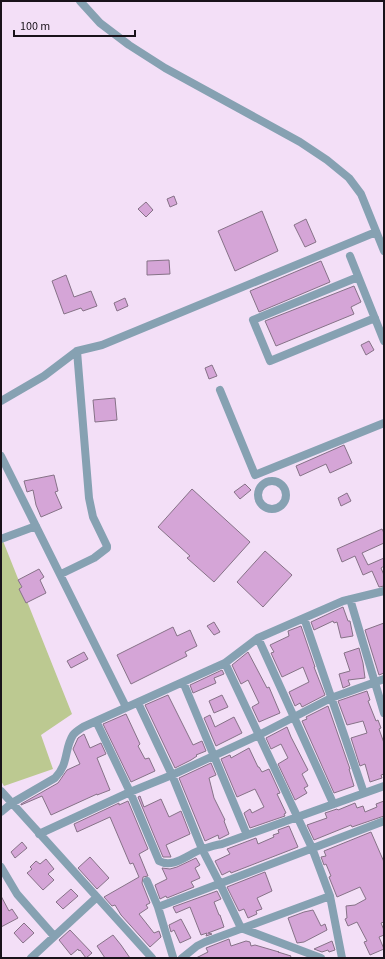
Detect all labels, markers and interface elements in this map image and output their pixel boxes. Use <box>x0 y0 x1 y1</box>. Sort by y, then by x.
scale bar <box>14 12 135 38</box>
text: 100 m <box>20 18 50 35</box>

